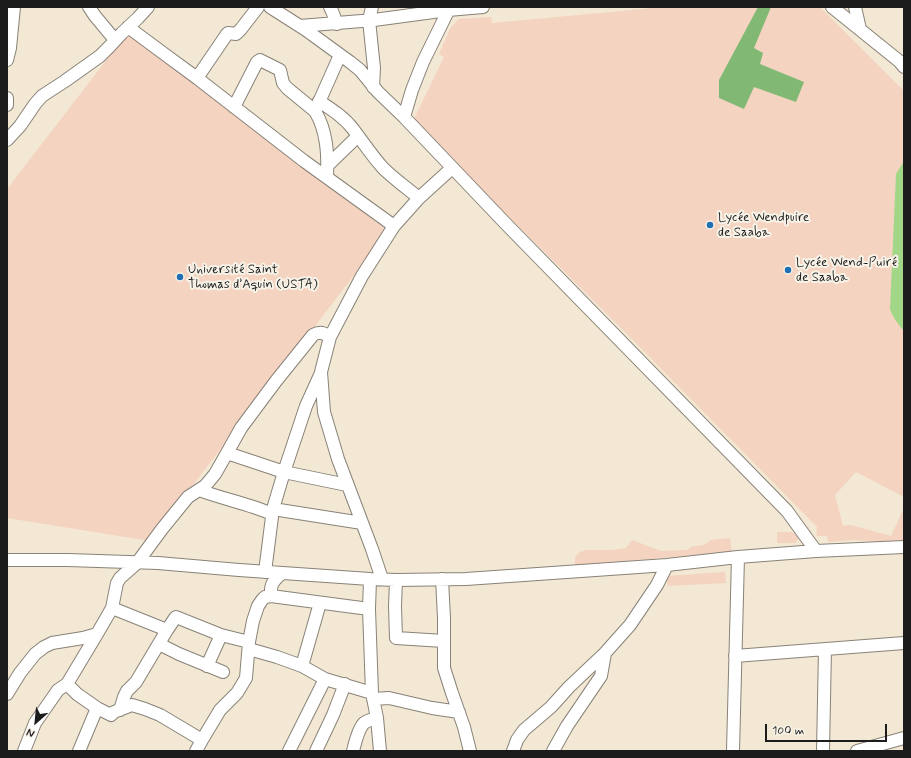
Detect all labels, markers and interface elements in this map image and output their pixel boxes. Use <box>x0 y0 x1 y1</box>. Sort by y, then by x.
place label: Lycée Wendpuire de Saaba <box>718 210 809 241</box>
marker: Lycée Wendpuire de Saaba <box>705 220 715 230</box>
place label: Lycée Wend-Puiré de Saaba <box>796 255 897 286</box>
place label: Université Saint Thomas d’Aquin (USTA) <box>188 262 318 293</box>
marker: Lycée Wend-Puiré de Saaba <box>783 265 793 275</box>
marker: Université Saint Thomas d’Aquin (USTA) <box>175 272 185 282</box>
north arrow <box>16 702 56 742</box>
scale bar <box>767 716 889 742</box>
text: 100 m <box>772 723 804 739</box>
text: N <box>24 725 37 741</box>

